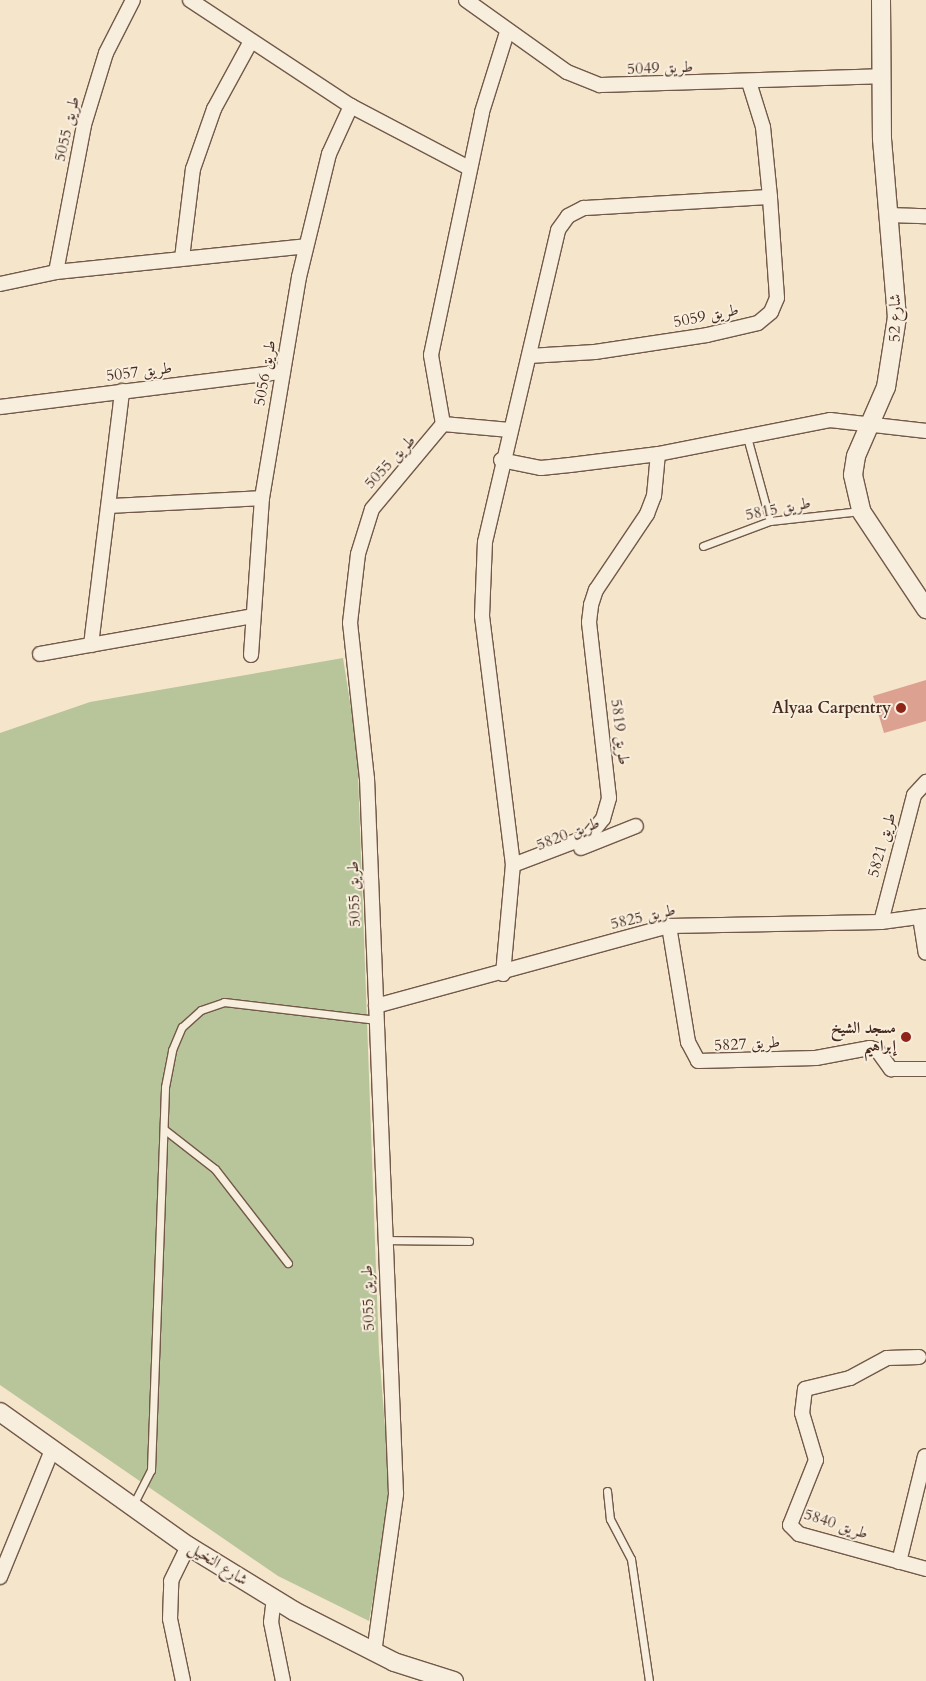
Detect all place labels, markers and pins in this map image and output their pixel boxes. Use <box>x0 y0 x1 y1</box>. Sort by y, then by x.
place label: Alyaa Carpentry <box>772 698 891 718</box>
marker: Alyaa Carpentry <box>895 702 907 714</box>
place label: مسجد الشيخ إبراهيم <box>831 1018 896 1056</box>
marker: مسجد الشيخ إبراهيم <box>900 1031 912 1043</box>

